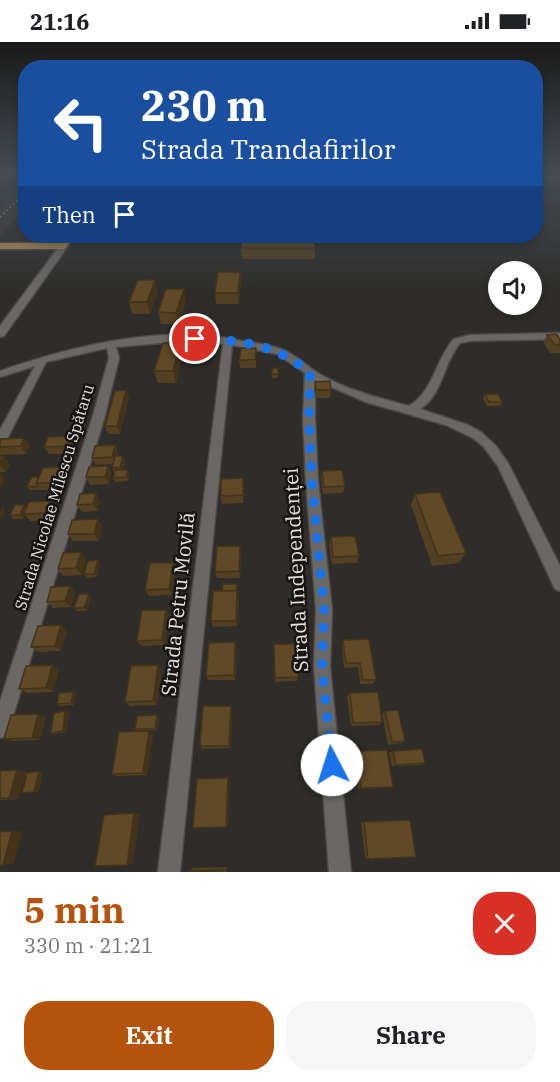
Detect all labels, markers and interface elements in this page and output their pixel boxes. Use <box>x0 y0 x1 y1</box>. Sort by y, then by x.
text: 21:16 <box>30 7 89 36</box>
text: 230 m <box>141 78 267 133</box>
icon: left <box>42 84 120 162</box>
text: Strada Trandafirilor <box>141 131 396 166</box>
icon: arrive <box>108 198 141 231</box>
text: Then <box>42 200 96 229</box>
map controls <box>488 261 542 315</box>
button: sound <box>488 261 542 315</box>
pin <box>169 313 220 364</box>
icon: arrive <box>178 322 211 355</box>
street label: Strada Nicolae Milescu Spătaru <box>10 382 98 612</box>
street label: Strada Independenței <box>277 467 314 673</box>
street label: Strada Petru Movilă <box>154 511 201 697</box>
position arrow <box>300 733 364 797</box>
text: 5 min <box>24 886 125 933</box>
button: close <box>473 892 536 955</box>
text: 330 m · 21:21 <box>24 932 153 959</box>
button: Exit <box>24 1001 274 1070</box>
button: Share <box>286 1001 536 1070</box>

